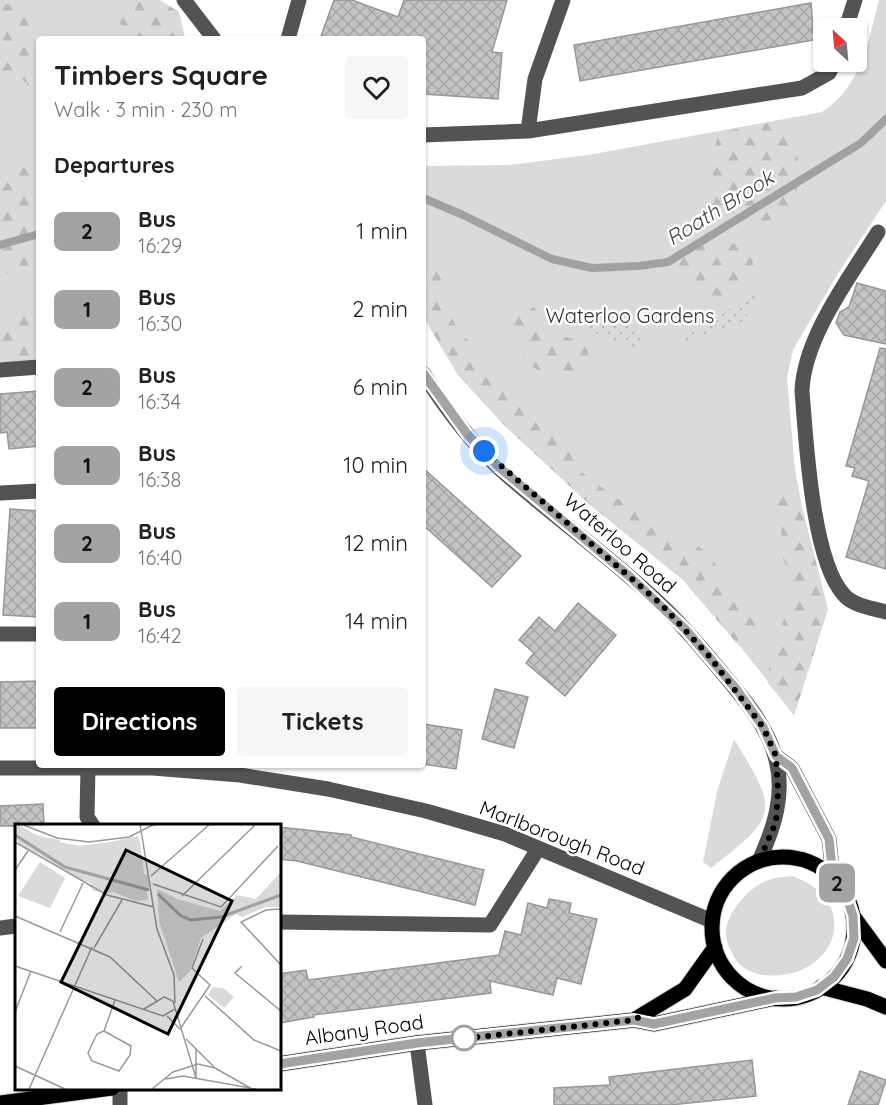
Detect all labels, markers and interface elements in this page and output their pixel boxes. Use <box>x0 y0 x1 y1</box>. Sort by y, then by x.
north arrow <box>813 18 867 72</box>
map controls <box>813 18 867 72</box>
button: heart <box>345 56 408 119</box>
text: Timbers Square <box>54 57 268 92</box>
text: Walk · 3 min · 230 m <box>54 97 237 122</box>
text: Departures <box>54 151 175 179</box>
water label: Roath Brook <box>661 163 780 251</box>
text: Bus <box>138 205 176 233</box>
text: 1 min <box>356 217 408 245</box>
text: 2 <box>81 218 93 244</box>
text: 16:29 <box>138 233 182 258</box>
text: Bus <box>138 283 176 311</box>
text: 2 min <box>352 295 408 323</box>
text: 1 <box>83 296 91 322</box>
park label: Waterloo Gardens <box>546 303 714 328</box>
text: 16:30 <box>138 311 182 336</box>
text: Bus <box>138 361 176 389</box>
text: 6 min <box>353 373 408 401</box>
text: 2 <box>81 374 93 400</box>
text: 16:34 <box>138 389 181 414</box>
your location <box>469 436 499 466</box>
text: Bus <box>138 439 176 467</box>
text: 10 min <box>343 451 408 479</box>
text: 1 <box>83 452 91 478</box>
text: 16:38 <box>138 467 181 492</box>
street label: Waterloo Road <box>559 487 682 598</box>
text: Bus <box>138 517 176 545</box>
text: 12 min <box>344 529 408 557</box>
text: 2 <box>81 530 93 556</box>
text: 16:40 <box>138 545 182 570</box>
text: Bus <box>138 595 176 623</box>
text: 14 min <box>345 607 408 635</box>
text: 1 <box>83 608 91 634</box>
text: 16:42 <box>138 623 182 648</box>
button: Directions <box>54 687 225 756</box>
button: Tickets <box>237 687 408 756</box>
street label: Marlborough Road <box>476 795 648 880</box>
inset map <box>15 824 280 1090</box>
line badge: 2 <box>818 864 856 902</box>
text: 2 <box>831 870 843 896</box>
street label: Albany Road <box>303 1009 425 1050</box>
unlabelled marker <box>451 1025 477 1051</box>

